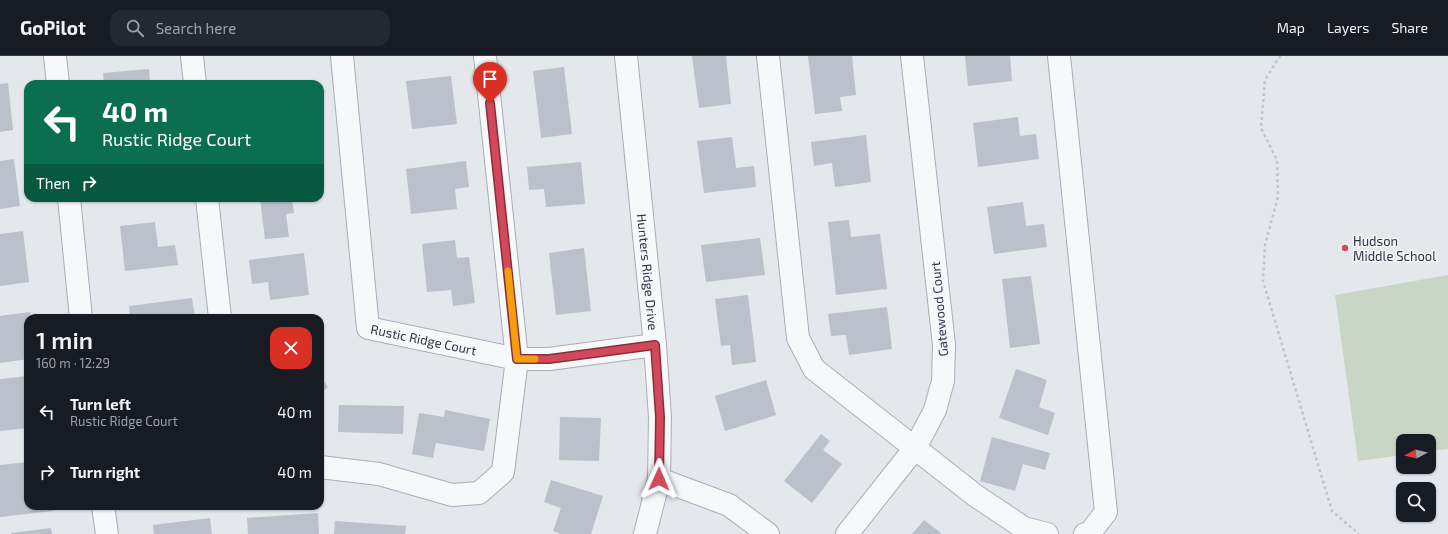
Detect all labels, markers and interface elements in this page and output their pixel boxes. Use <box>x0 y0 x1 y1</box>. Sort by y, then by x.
search box <box>110 10 390 46</box>
text: GoPilot <box>20 16 86 39</box>
icon: search <box>124 17 146 39</box>
text: Search here <box>156 19 236 37</box>
text: Map <box>1277 19 1305 36</box>
text: Layers <box>1327 19 1369 36</box>
text: Share <box>1391 19 1428 36</box>
pin <box>473 62 507 103</box>
icon: arrive <box>479 68 501 90</box>
text: 40 m <box>102 94 168 128</box>
icon: left <box>36 96 88 148</box>
text: Rustic Ridge Court <box>102 128 251 150</box>
icon: right <box>78 172 100 194</box>
text: Then <box>36 174 70 192</box>
street label: Hunters Ridge Drive <box>634 213 661 331</box>
place label: Hudson Middle School <box>1353 233 1436 264</box>
marker: Hudson Middle School <box>1340 243 1350 253</box>
street label: Gatewood Court <box>927 261 951 357</box>
street label: Rustic Ridge Court <box>369 321 478 358</box>
text: 1 min <box>36 325 93 354</box>
button: close <box>270 327 312 369</box>
text: 160 m · 12:29 <box>36 355 110 371</box>
text: Turn left <box>70 395 131 413</box>
icon: left <box>36 401 58 423</box>
text: 40 m <box>277 403 312 421</box>
text: Rustic Ridge Court <box>70 413 178 429</box>
north arrow <box>1396 434 1436 474</box>
map controls <box>1396 434 1436 522</box>
position arrow <box>638 458 680 500</box>
icon: right <box>36 461 58 483</box>
text: Turn right <box>70 463 140 481</box>
text: 40 m <box>277 463 312 481</box>
button: search <box>1396 482 1436 522</box>

